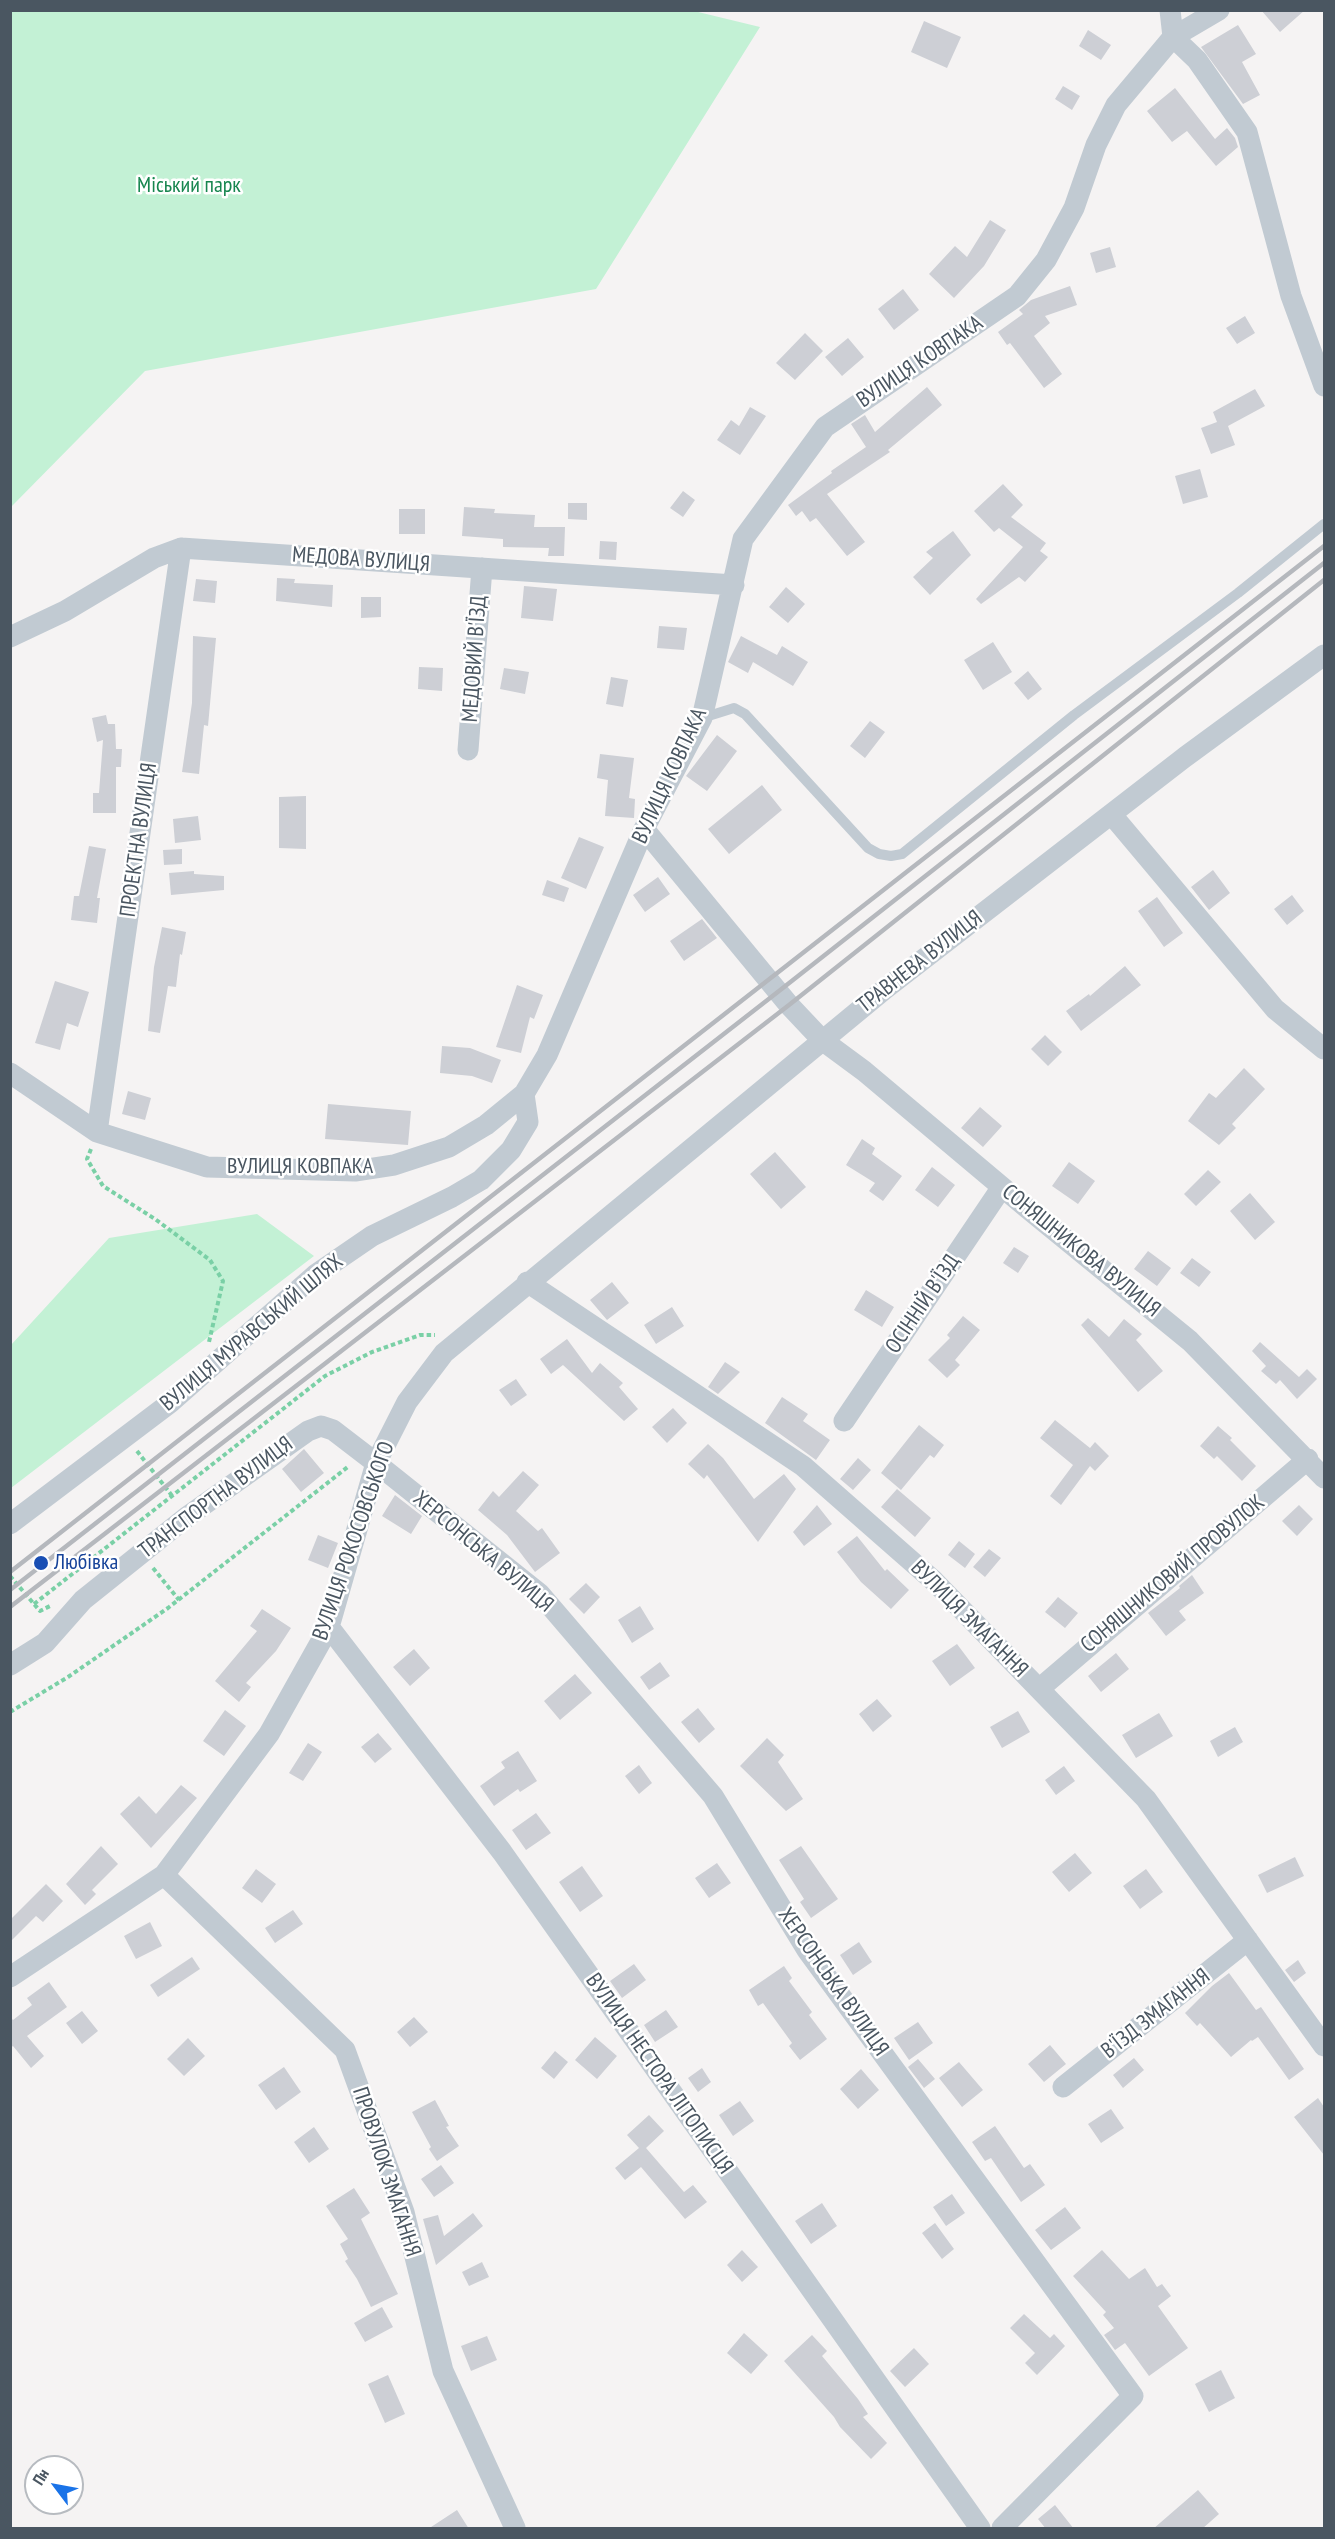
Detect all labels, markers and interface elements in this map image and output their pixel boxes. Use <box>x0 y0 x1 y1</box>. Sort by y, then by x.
park label: Міський парк <box>137 173 241 199</box>
street label: ВУЛИЦЯ КОВПАКА <box>852 310 988 414</box>
street label: МЕДОВА ВУЛИЦЯ <box>291 542 431 578</box>
street label: МЕДОВИЙ В'ЇЗД <box>457 595 493 723</box>
street label: ВУЛИЦЯ КОВПАКА <box>627 704 713 848</box>
street label: ПРОЕКТНА ВУЛИЦЯ <box>115 761 163 919</box>
street label: ТРАВНЕВА ВУЛИЦЯ <box>852 905 988 1019</box>
street label: ВУЛИЦЯ КОВПАКА <box>227 1154 373 1180</box>
street label: СОНЯШНИКОВА ВУЛИЦЯ <box>997 1179 1165 1323</box>
street label: ВУЛИЦЯ МУРАВСЬКИЙ ШЛЯХ <box>155 1249 349 1417</box>
street label: ОСІННІЙ В'ЇЗД <box>880 1250 966 1358</box>
street label: ТРАНСПОРТНА ВУЛИЦЯ <box>134 1431 298 1565</box>
street label: ВУЛИЦЯ РОКОСОВСЬКОГО <box>308 1438 400 1644</box>
street label: ХЕРСОНСЬКА ВУЛИЦЯ <box>408 1486 558 1618</box>
street label: СОНЯШНИКОВИЙ ПРОВУЛОК <box>1076 1489 1270 1659</box>
place label: Любівка <box>54 1550 118 1576</box>
marker: Любівка <box>32 1554 50 1572</box>
street label: ВУЛИЦЯ ЗМАГАННЯ <box>905 1555 1033 1683</box>
street label: ХЕРСОНСЬКА ВУЛИЦЯ <box>772 1903 894 2061</box>
street label: В'ЇЗД ЗМАГАННЯ <box>1097 1963 1215 2065</box>
street label: ВУЛИЦЯ НЕСТОРА ЛІТОПИСЦЯ <box>580 1969 738 2179</box>
street label: ПРОВУЛОК ЗМАГАННЯ <box>346 2084 426 2260</box>
north arrow <box>24 2455 84 2515</box>
text: Пн <box>28 2465 53 2488</box>

